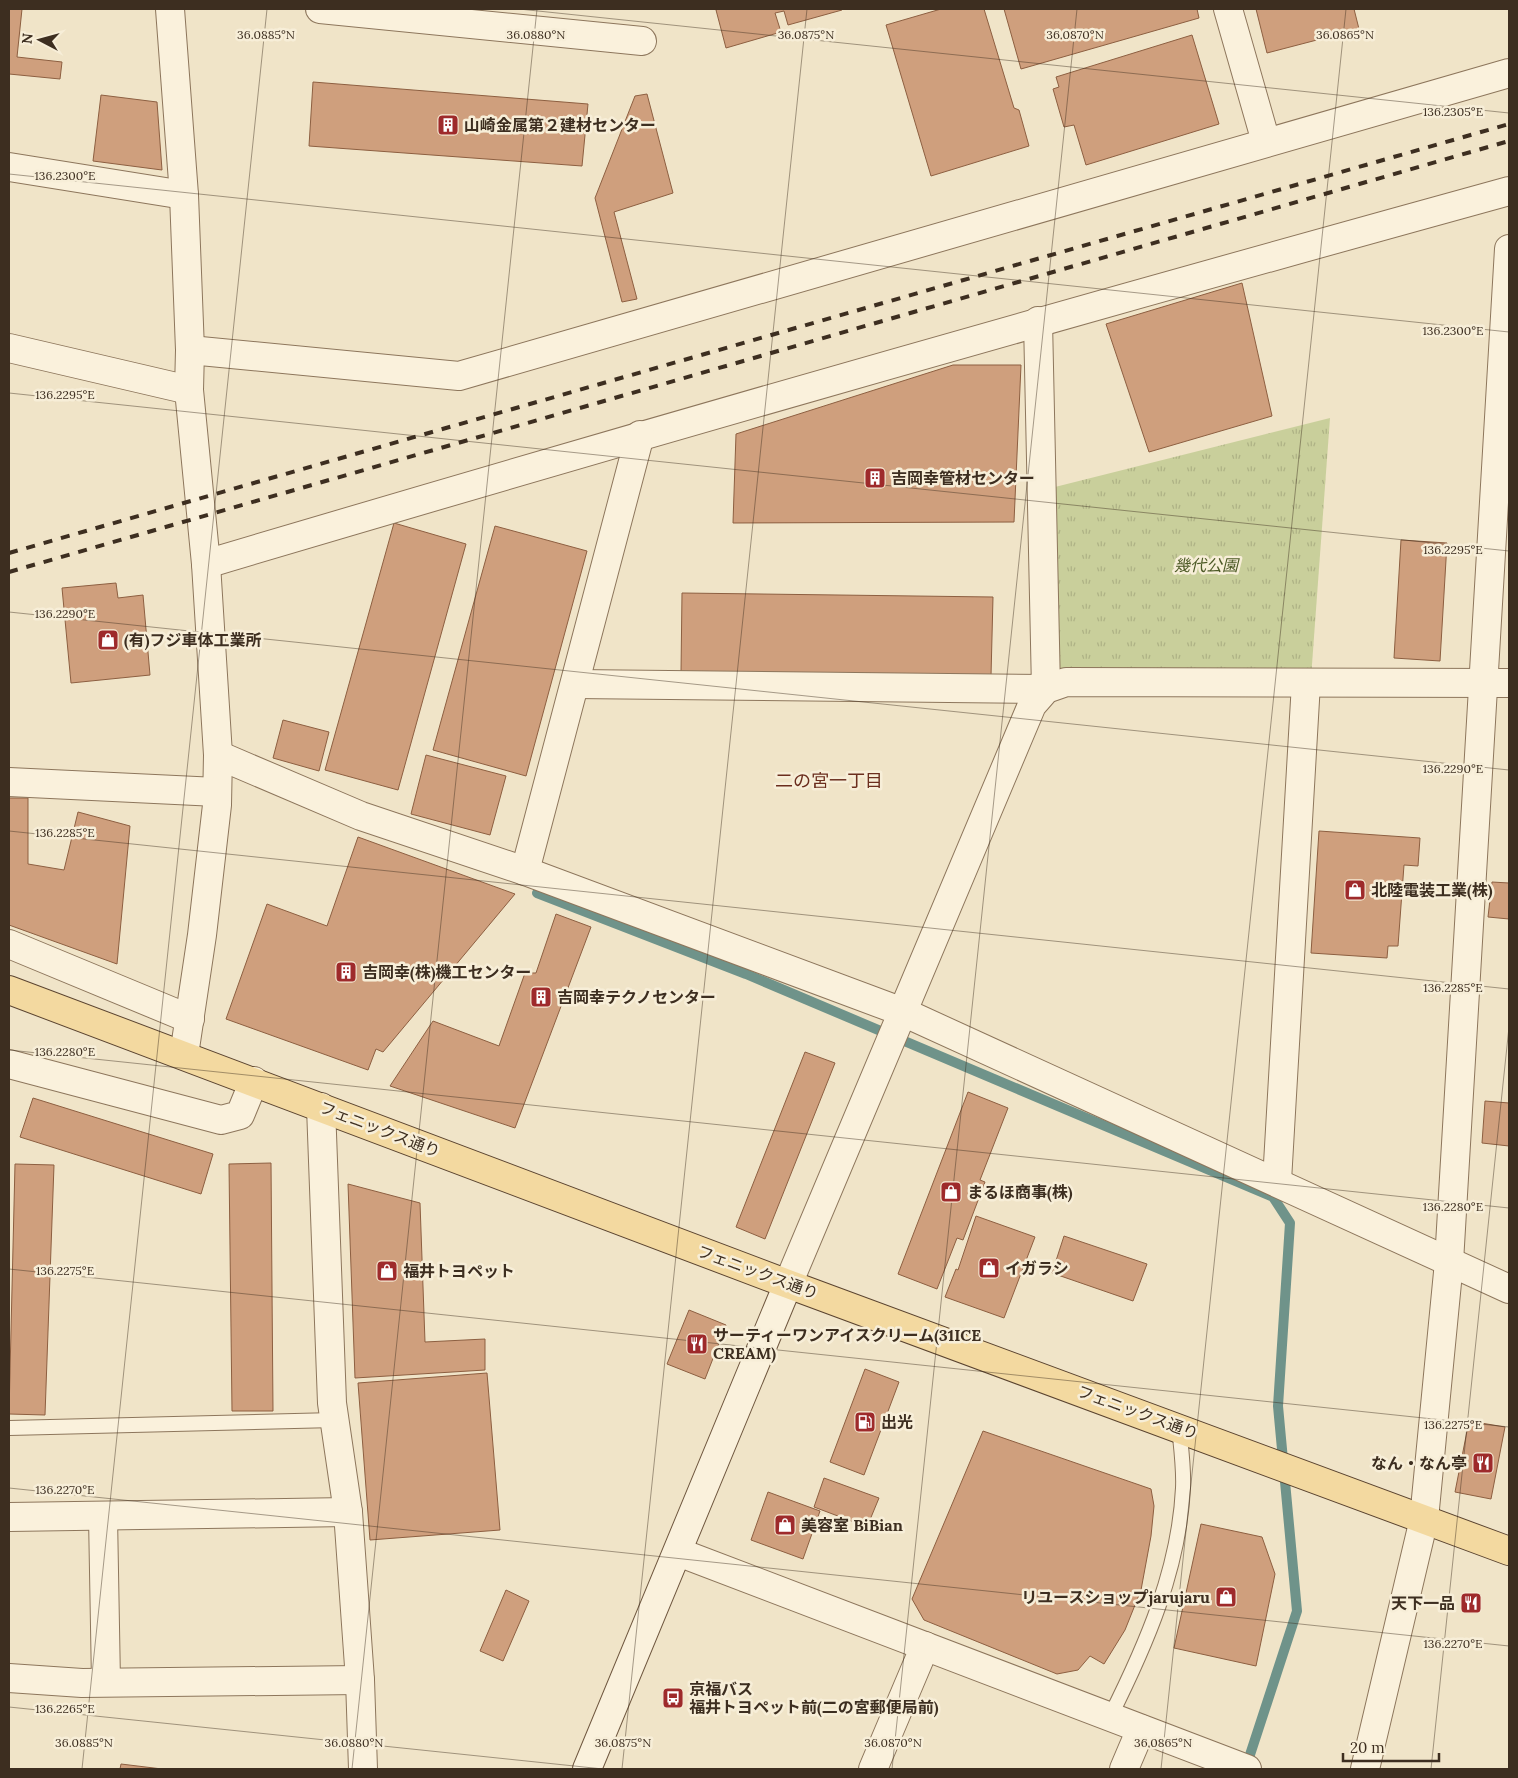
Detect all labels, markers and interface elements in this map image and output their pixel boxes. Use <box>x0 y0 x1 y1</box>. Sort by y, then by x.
north arrow <box>15 15 65 65</box>
text: 36.0885°N <box>237 27 295 42</box>
text: 36.0880°N <box>507 27 565 42</box>
text: 36.0875°N <box>778 27 834 42</box>
text: 36.0870°N <box>1046 27 1104 42</box>
text: 36.0865°N <box>1316 27 1374 42</box>
text: N <box>18 32 37 45</box>
text: 136.2305°E <box>1423 104 1483 119</box>
building icon: 山崎金属第２建材センター <box>436 113 460 137</box>
place label: 山崎金属第２建材センター <box>464 115 656 135</box>
text: 136.2300°E <box>34 168 96 183</box>
text: 136.2300°E <box>1422 323 1484 338</box>
text: 136.2295°E <box>35 387 95 402</box>
building icon: 吉岡幸管材センター <box>863 466 887 490</box>
place label: 吉岡幸管材センター <box>891 468 1035 488</box>
text: 136.2295°E <box>1423 542 1483 557</box>
park label: 幾代公園 <box>1174 555 1240 575</box>
text: 136.2290°E <box>35 606 95 621</box>
shop icon: (有)フジ車体工業所 <box>96 628 120 652</box>
place label: (有)フジ車体工業所 <box>124 630 261 651</box>
text: 136.2290°E <box>1423 761 1483 776</box>
district label: 二の宮一丁目 <box>775 769 883 792</box>
text: 136.2285°E <box>35 825 95 840</box>
shop icon: 北陸電装工業(株) <box>1343 878 1367 902</box>
place label: 北陸電装工業(株) <box>1371 880 1493 901</box>
building icon: 吉岡幸(株)機工センター <box>334 960 358 984</box>
place label: 吉岡幸(株)機工センター <box>362 962 531 983</box>
text: 136.2285°E <box>1423 980 1483 995</box>
building icon: 吉岡幸テクノセンター <box>529 985 553 1009</box>
place label: 吉岡幸テクノセンター <box>557 987 716 1007</box>
text: 136.2280°E <box>35 1044 95 1059</box>
street label: フェニックス通り <box>317 1097 443 1161</box>
shop icon: まるほ商事(株) <box>939 1180 963 1204</box>
place label: まるほ商事(株) <box>967 1182 1073 1203</box>
text: 136.2280°E <box>1423 1199 1483 1214</box>
street label: フェニックス通り <box>695 1241 821 1303</box>
shop icon: イガラシ <box>977 1256 1001 1280</box>
place label: イガラシ <box>1005 1258 1069 1278</box>
shop icon: 福井トヨペット <box>375 1259 399 1283</box>
place label: 福井トヨペット <box>403 1261 515 1281</box>
text: 136.2275°E <box>36 1263 94 1278</box>
place label: サーティーワンアイスクリーム(31ICE CREAM) <box>713 1325 981 1364</box>
restaurant icon: サーティーワンアイスクリーム(31ICE CREAM) <box>685 1332 709 1356</box>
street label: フェニックス通り <box>1075 1381 1201 1443</box>
fuel station icon: 出光 <box>853 1410 877 1434</box>
place label: 出光 <box>881 1412 913 1432</box>
text: 136.2275°E <box>1424 1417 1482 1432</box>
restaurant icon: なん・なん亭 <box>1471 1451 1495 1475</box>
place label: なん・なん亭 <box>1371 1453 1467 1473</box>
text: 136.2270°E <box>35 1482 95 1497</box>
shop icon: 美容室 BiBian <box>773 1513 797 1537</box>
place label: 美容室 BiBian <box>801 1515 903 1535</box>
shop icon: リユースショップjarujaru <box>1214 1585 1238 1609</box>
place label: リユースショップjarujaru <box>1021 1587 1210 1607</box>
restaurant icon: 天下一品 <box>1459 1591 1483 1615</box>
place label: 天下一品 <box>1391 1593 1455 1613</box>
text: 136.2270°E <box>1423 1636 1483 1651</box>
place label: 京福バス 福井トヨペット前(二の宮郵便局前) <box>689 1679 939 1718</box>
bus stop icon: 京福バス 福井トヨペット前(二の宮郵便局前) <box>661 1686 685 1710</box>
text: 136.2265°E <box>35 1701 95 1716</box>
scale bar <box>1343 1730 1439 1762</box>
text: 36.0885°N <box>55 1735 113 1750</box>
text: 36.0880°N <box>325 1735 383 1750</box>
text: 36.0875°N <box>595 1735 651 1750</box>
text: 36.0870°N <box>864 1735 922 1750</box>
text: 36.0865°N <box>1134 1735 1192 1750</box>
text: 20 m <box>1350 1738 1385 1757</box>

